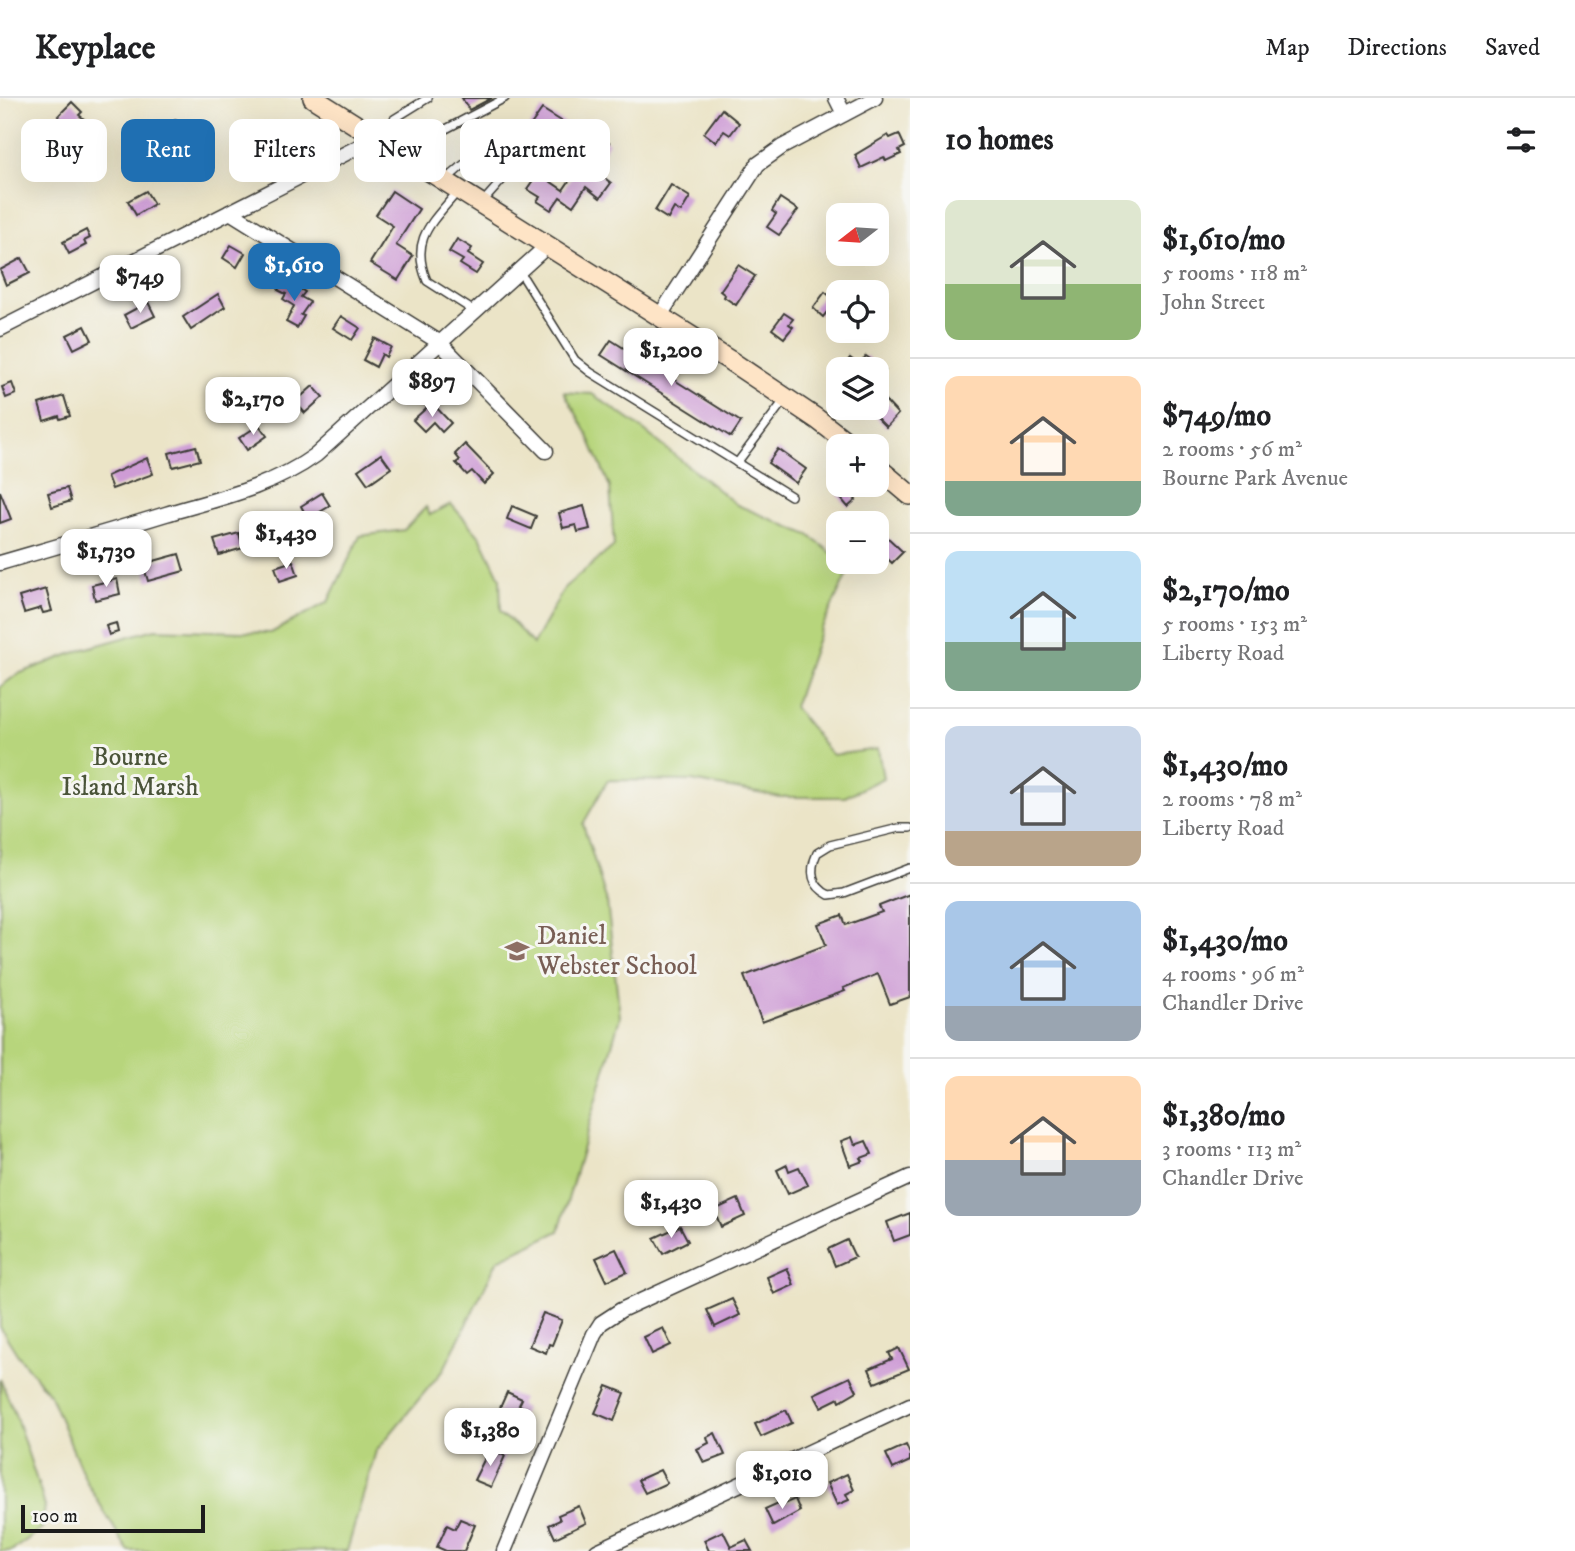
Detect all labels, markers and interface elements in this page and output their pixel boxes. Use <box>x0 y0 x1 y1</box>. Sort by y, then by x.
text: Keyplace <box>35 28 155 69</box>
text: Map <box>1265 33 1310 63</box>
text: Directions <box>1348 33 1447 63</box>
text: Saved <box>1485 33 1540 63</box>
chip: Buy <box>21 119 107 182</box>
chip: Rent <box>121 119 215 182</box>
chip: Filters <box>229 119 340 182</box>
chip: New <box>354 119 446 182</box>
chip: Apartment <box>460 119 610 182</box>
icon: filters <box>1502 121 1540 159</box>
text: 10 homes <box>945 122 1054 159</box>
north arrow <box>826 203 889 266</box>
map controls <box>826 203 889 574</box>
text: $1,610/mo <box>1162 222 1285 259</box>
icon: home <box>1001 228 1085 312</box>
pin: $1,610 <box>237 244 351 303</box>
text: $1,610 <box>264 251 324 280</box>
pin: $749 <box>99 256 181 315</box>
text: 5 rooms · 118 m² <box>1162 259 1307 288</box>
text: $749 <box>116 263 165 292</box>
button: locate <box>826 280 889 343</box>
text: John Street <box>1162 288 1265 317</box>
pin: $1,200 <box>614 328 728 388</box>
text: $1,200 <box>639 336 703 365</box>
button: layers <box>826 357 889 420</box>
pin: $897 <box>391 360 473 419</box>
text: $897 <box>408 367 456 396</box>
pin: $2,170 <box>196 378 310 437</box>
text: $2,170 <box>221 385 285 414</box>
text: $749/mo <box>1162 398 1271 435</box>
icon: home <box>1001 404 1085 488</box>
button: + <box>826 434 889 497</box>
text: 2 rooms · 56 m² <box>1162 435 1302 464</box>
text: Bourne Park Avenue <box>1162 464 1348 493</box>
button: − <box>826 511 889 574</box>
pin: $1,430 <box>229 512 343 571</box>
text: $1,430 <box>255 519 317 548</box>
pin: $1,730 <box>49 530 163 589</box>
text: $1,730 <box>77 537 135 566</box>
text: $2,170/mo <box>1162 573 1290 610</box>
icon: home <box>1001 579 1085 663</box>
text: 5 rooms · 153 m² <box>1162 610 1307 639</box>
text: Liberty Road <box>1162 639 1284 668</box>
park label: Bourne Island Marsh <box>61 741 199 804</box>
text: $1,430/mo <box>1162 748 1288 785</box>
icon: home <box>1001 754 1085 838</box>
text: 2 rooms · 78 m² <box>1162 785 1302 814</box>
text: Liberty Road <box>1162 814 1284 843</box>
place label: Daniel Webster School <box>536 920 697 983</box>
text: $1,430/mo <box>1162 923 1288 960</box>
icon: home <box>1001 929 1085 1013</box>
school or university icon: Daniel Webster School <box>503 937 531 965</box>
text: 4 rooms · 96 m² <box>1162 960 1304 989</box>
text: Chandler Drive <box>1162 989 1304 1018</box>
text: $1,380/mo <box>1162 1098 1285 1135</box>
icon: home <box>1001 1104 1085 1188</box>
text: 3 rooms · 113 m² <box>1162 1135 1301 1164</box>
text: Chandler Drive <box>1162 1164 1304 1193</box>
pin: $1,430 <box>614 1180 728 1240</box>
text: $1,430 <box>640 1188 702 1217</box>
pin: $1,380 <box>433 1408 547 1468</box>
text: $1,380 <box>460 1416 520 1445</box>
pin: $1,010 <box>725 1452 839 1511</box>
text: $1,010 <box>752 1459 812 1488</box>
scale bar <box>21 1502 205 1534</box>
text: 100 m <box>32 1505 78 1528</box>

